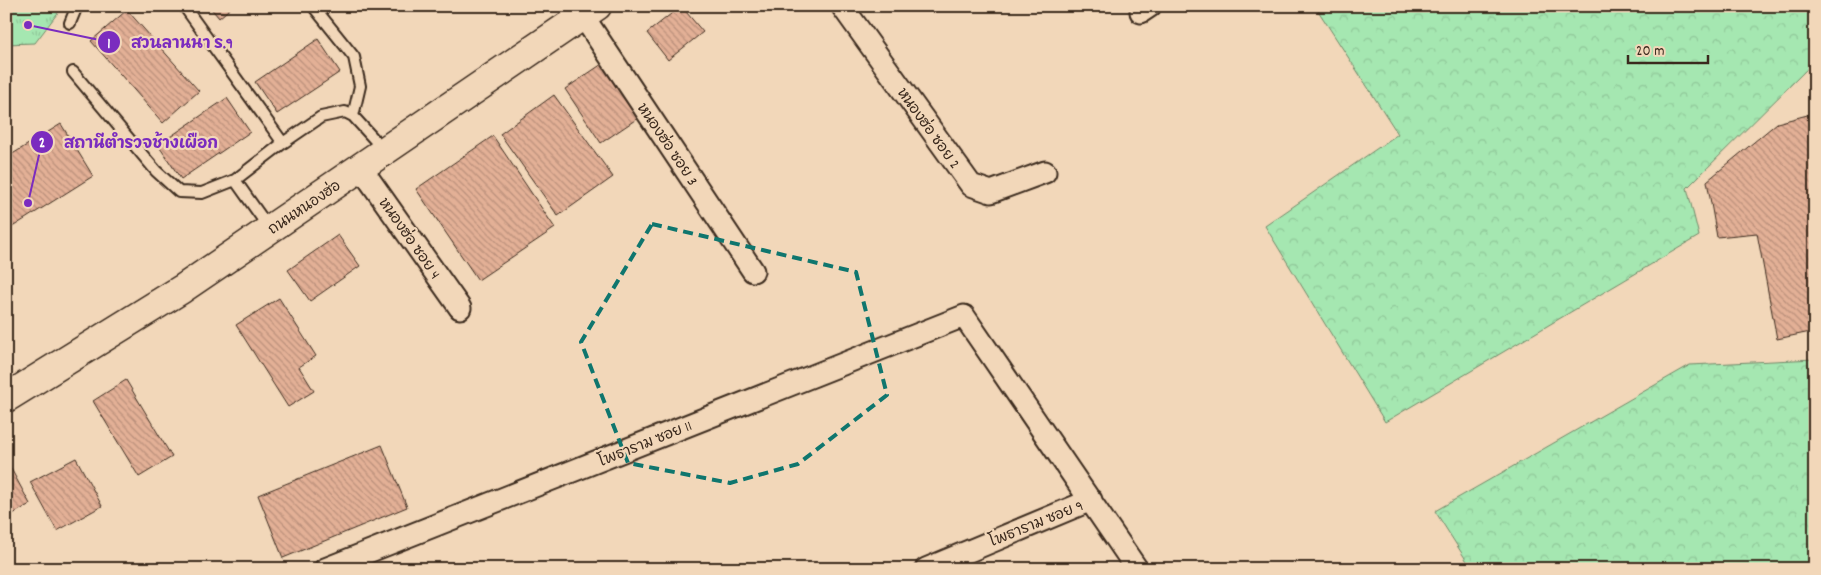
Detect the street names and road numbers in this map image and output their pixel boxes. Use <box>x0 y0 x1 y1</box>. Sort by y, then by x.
street label: หนองฮ่อ ซอย 2 <box>890 83 965 174</box>
street label: หนองฮ่อ ซอย 3 <box>630 99 703 191</box>
street label: ถนนหนองฮ่อ <box>264 175 346 241</box>
street label: หนองฮ่อ ซอย 4 <box>372 193 445 284</box>
street label: โพธาราม ซอย 11 <box>595 415 696 474</box>
street label: โพธาราม ซอย 9 <box>986 495 1087 554</box>

